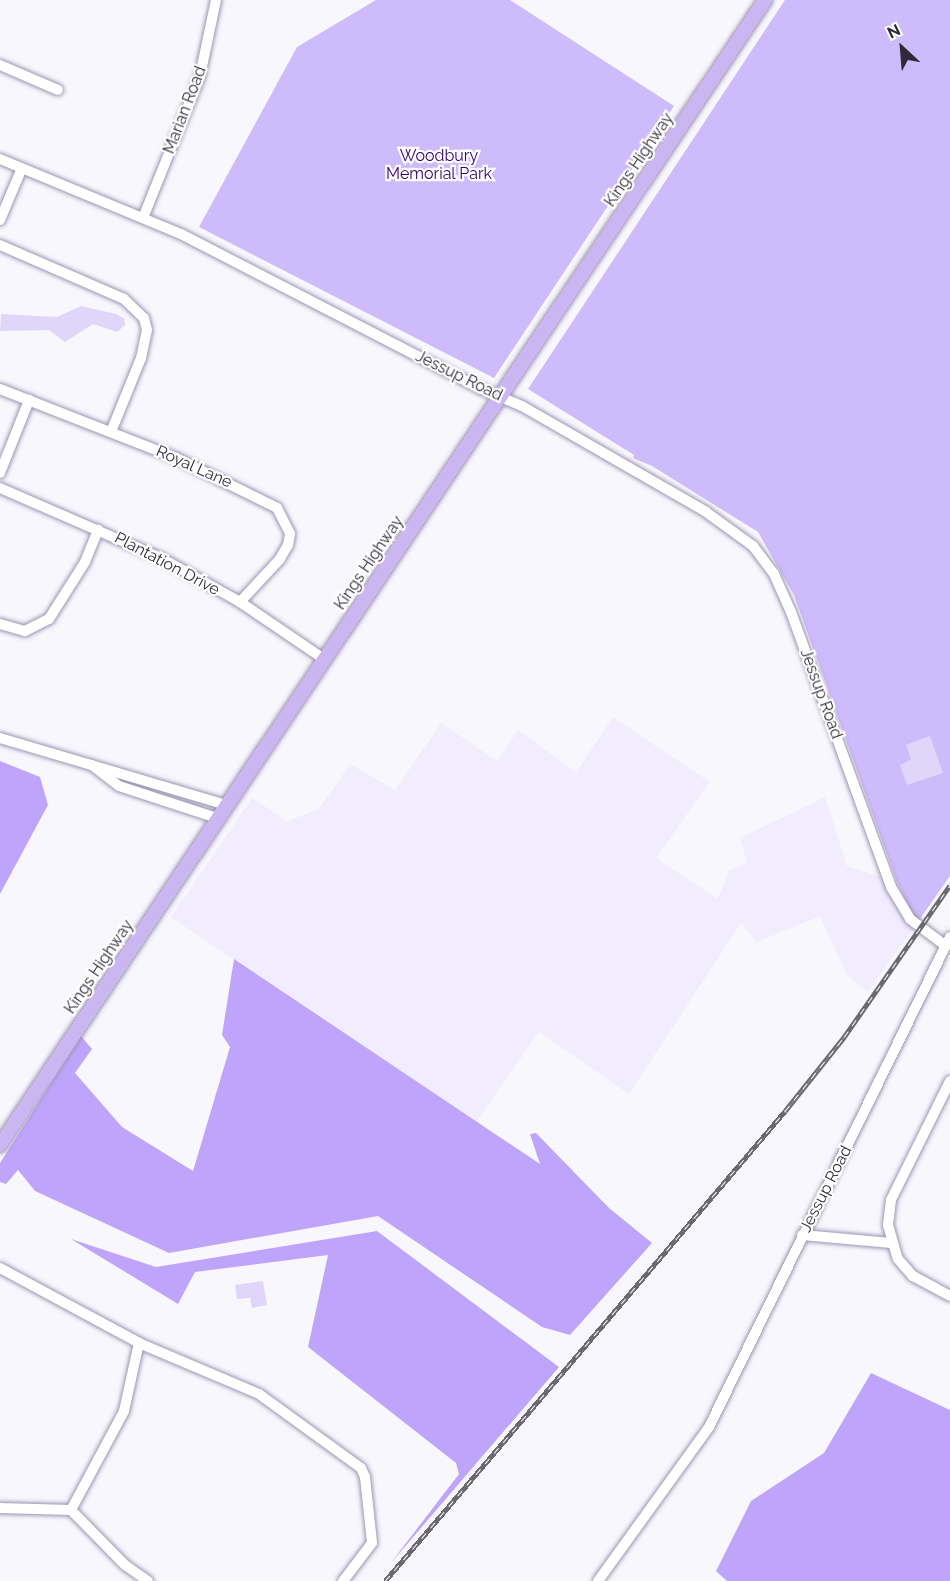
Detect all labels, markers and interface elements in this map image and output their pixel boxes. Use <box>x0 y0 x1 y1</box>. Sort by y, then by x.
north arrow <box>872 18 932 78</box>
text: N <box>884 20 904 43</box>
street label: Marian Road <box>160 63 210 157</box>
street label: Kings Highway <box>601 109 677 211</box>
park label: Woodbury Memorial Park <box>386 146 492 184</box>
street label: Jessup Road <box>412 347 506 405</box>
street label: Royal Lane <box>153 442 235 492</box>
street label: Kings Highway <box>331 512 407 614</box>
street label: Plantation Drive <box>111 528 223 600</box>
street label: Jessup Road <box>796 646 846 742</box>
street label: Kings Highway <box>61 916 137 1018</box>
street label: Jessup Road <box>796 1143 856 1235</box>

